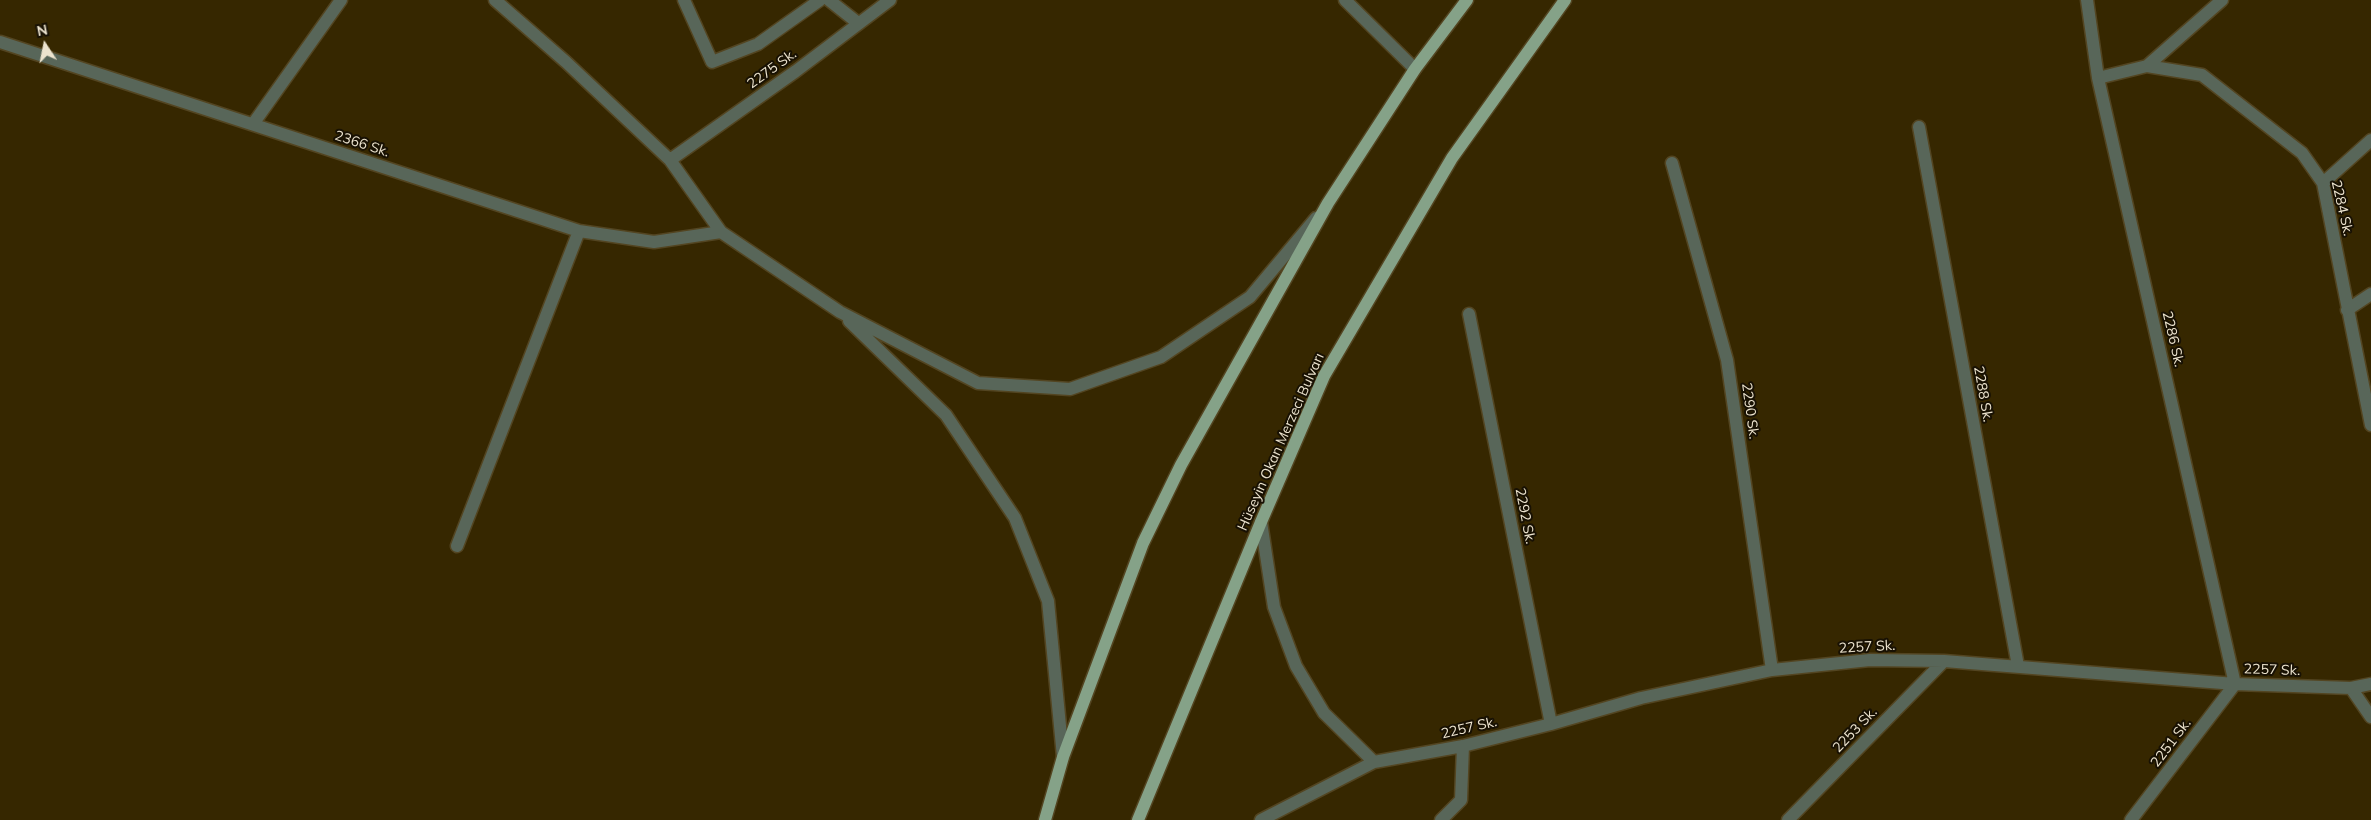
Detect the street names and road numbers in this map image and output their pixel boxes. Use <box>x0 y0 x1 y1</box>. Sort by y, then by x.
street label: 2275 Sk. <box>744 46 800 92</box>
street label: 2366 Sk. <box>333 127 391 161</box>
street label: 2284 Sk. <box>2327 179 2357 237</box>
street label: 2286 Sk. <box>2158 310 2188 368</box>
street label: Hüseyin Okan Merzeci Bulvarı <box>1234 351 1328 533</box>
street label: 2288 Sk. <box>1970 365 1996 423</box>
street label: 2290 Sk. <box>1738 382 1762 440</box>
street label: 2292 Sk. <box>1511 487 1539 545</box>
street label: 2257 Sk. <box>1838 637 1896 657</box>
street label: 2257 Sk. <box>2243 661 2301 679</box>
street label: 2253 Sk. <box>1829 704 1881 756</box>
street label: 2257 Sk. <box>1440 713 1498 743</box>
street label: 2251 Sk. <box>2147 715 2195 771</box>

